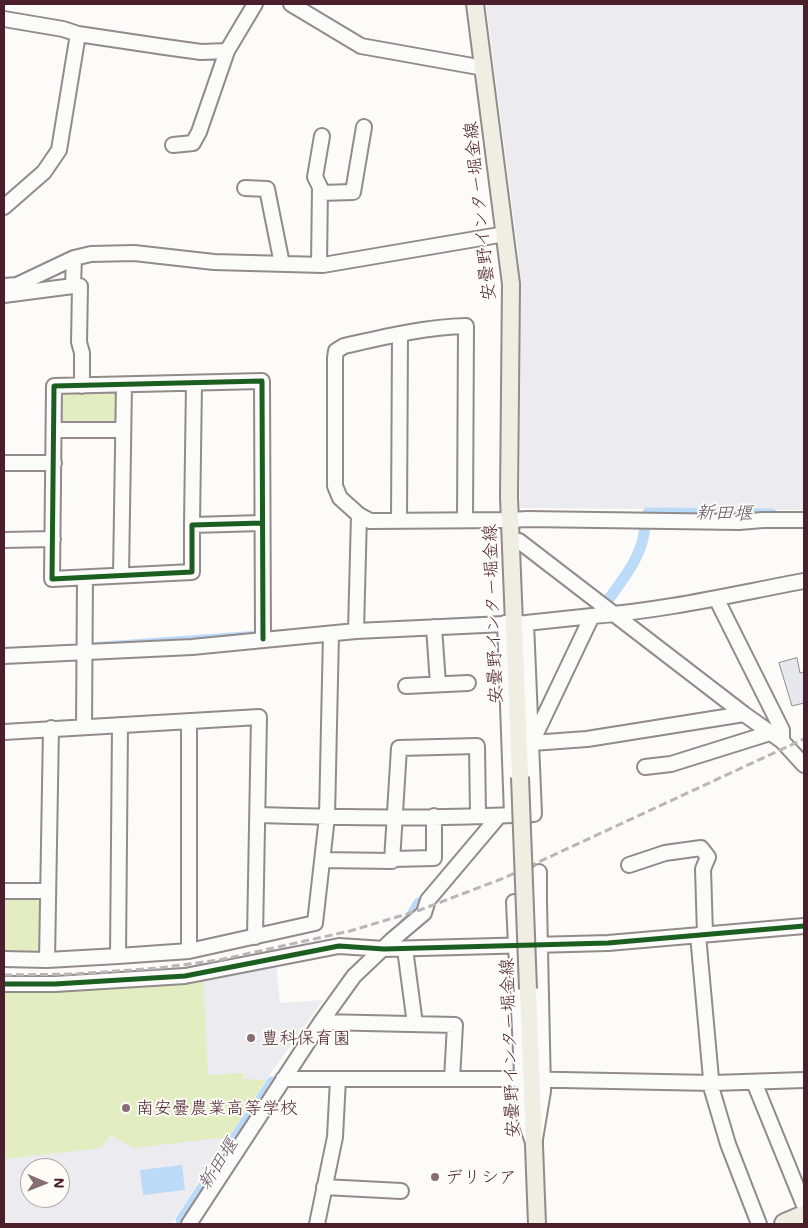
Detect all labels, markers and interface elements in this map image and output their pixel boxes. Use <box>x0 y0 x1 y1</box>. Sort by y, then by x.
street label: 安曇野インター堀金線 <box>460 120 500 302</box>
water label: 新田堰 <box>695 501 753 525</box>
street label: 安曇野インター堀金線 <box>479 524 507 704</box>
street label: 安曇野インター堀金線 <box>496 958 524 1138</box>
place label: 豊科保育園 <box>261 1027 351 1049</box>
marker: 豊科保育園 <box>245 1032 257 1044</box>
place label: 南安曇農業高等学校 <box>136 1097 298 1119</box>
marker: 南安曇農業高等学校 <box>120 1102 132 1114</box>
water label: 新田堰 <box>193 1134 243 1194</box>
north arrow <box>20 1158 70 1208</box>
place label: デリシア <box>445 1166 517 1188</box>
marker: デリシア <box>429 1171 441 1183</box>
text: N <box>50 1178 69 1189</box>

